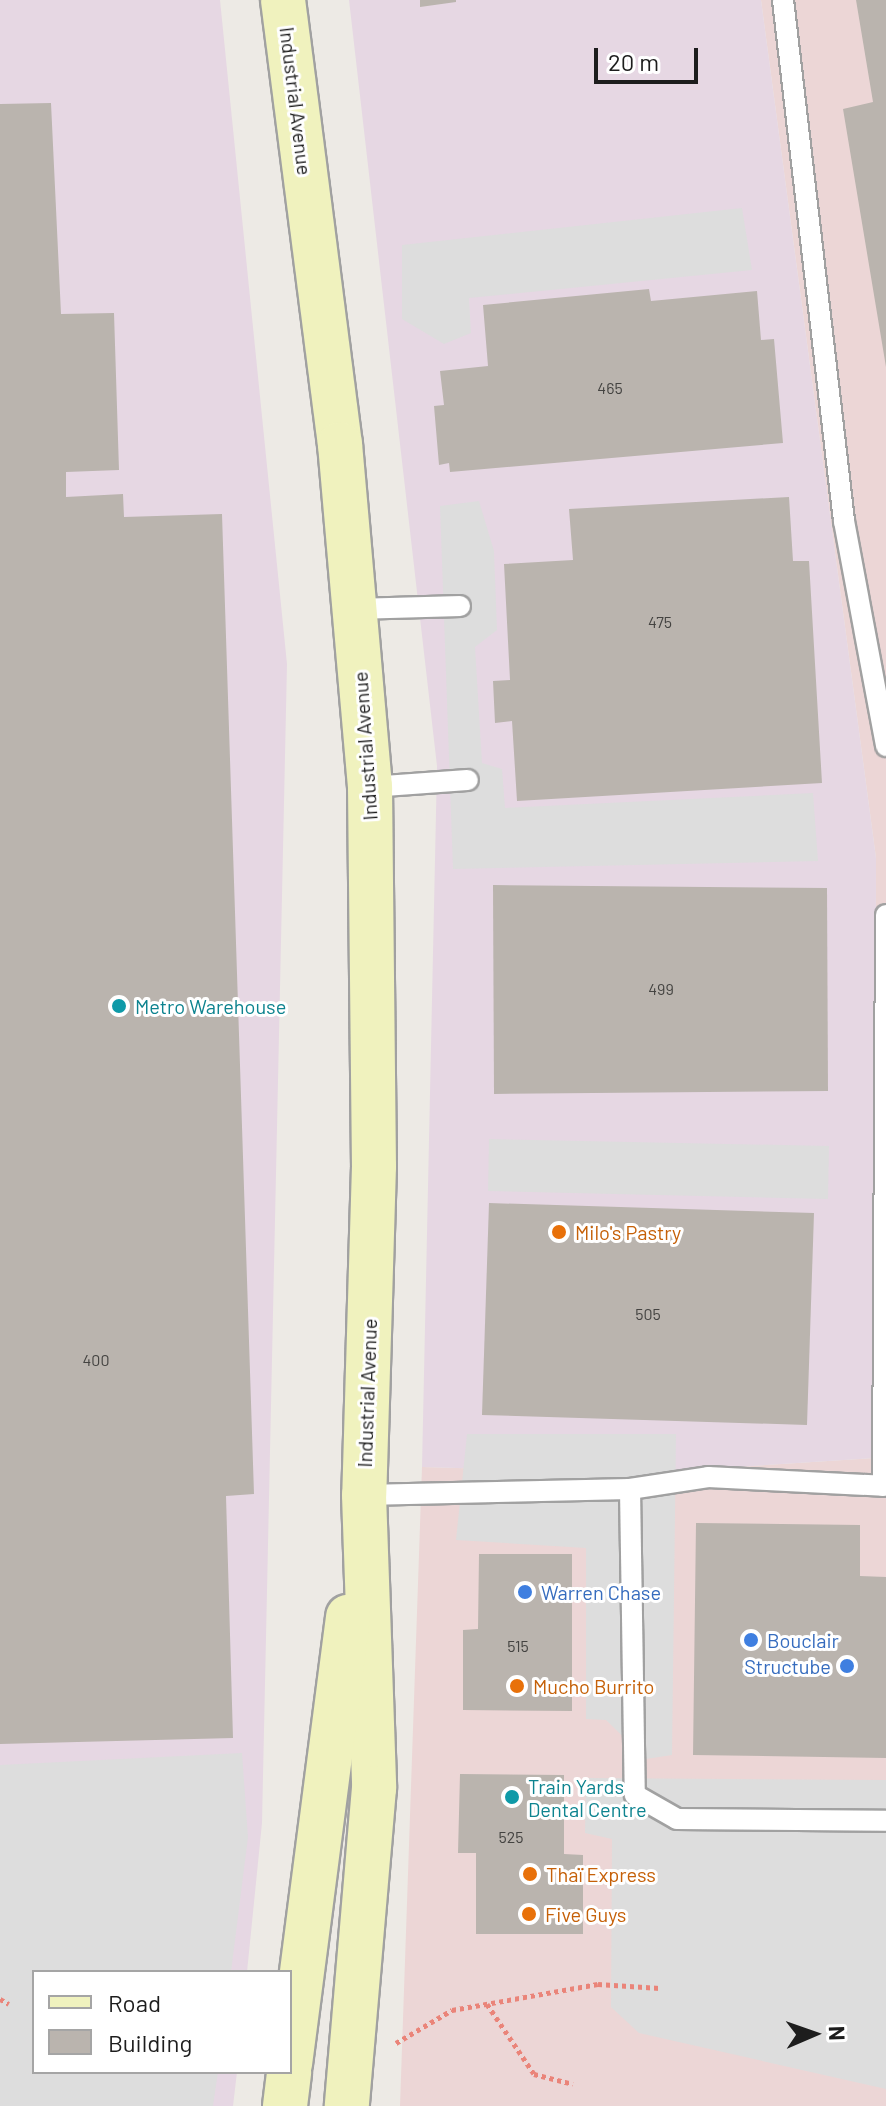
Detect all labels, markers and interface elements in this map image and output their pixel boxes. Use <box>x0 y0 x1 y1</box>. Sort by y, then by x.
street label: Industrial Avenue <box>275 26 317 176</box>
scale bar <box>598 32 702 82</box>
text: 20 m <box>608 47 659 76</box>
house number: 465 <box>597 378 623 398</box>
house number: 475 <box>648 612 672 632</box>
street label: Industrial Avenue <box>348 671 382 821</box>
house number: 499 <box>648 979 674 999</box>
place label: Metro Warehouse <box>135 994 286 1018</box>
marker: Metro Warehouse <box>110 997 128 1015</box>
place label: Milo's Pastry <box>575 1220 681 1244</box>
marker: Milo's Pastry <box>550 1223 568 1241</box>
house number: 505 <box>635 1304 661 1324</box>
street label: Industrial Avenue <box>352 1318 382 1468</box>
house number: 400 <box>83 1350 109 1370</box>
place label: Warren Chase <box>541 1580 661 1604</box>
marker: Warren Chase <box>516 1583 534 1601</box>
place label: Bouclair <box>767 1628 839 1652</box>
marker: Bouclair <box>742 1631 760 1649</box>
house number: 515 <box>507 1636 529 1656</box>
place label: Structube <box>744 1654 831 1678</box>
marker: Structube <box>838 1657 856 1675</box>
place label: Mucho Burrito <box>533 1674 654 1698</box>
marker: Mucho Burrito <box>508 1677 526 1695</box>
place label: Train Yards Dental Centre <box>528 1774 647 1821</box>
marker: Train Yards Dental Centre <box>503 1788 521 1806</box>
house number: 525 <box>498 1827 524 1847</box>
place label: Thaï Express <box>546 1862 656 1886</box>
marker: Thaï Express <box>521 1865 539 1883</box>
place label: Five Guys <box>545 1902 626 1926</box>
marker: Five Guys <box>520 1905 538 1923</box>
legend <box>32 1970 292 2074</box>
text: Road <box>108 1988 161 2017</box>
north arrow <box>774 1994 854 2074</box>
text: N <box>825 2025 851 2041</box>
text: Building <box>108 2028 192 2057</box>

